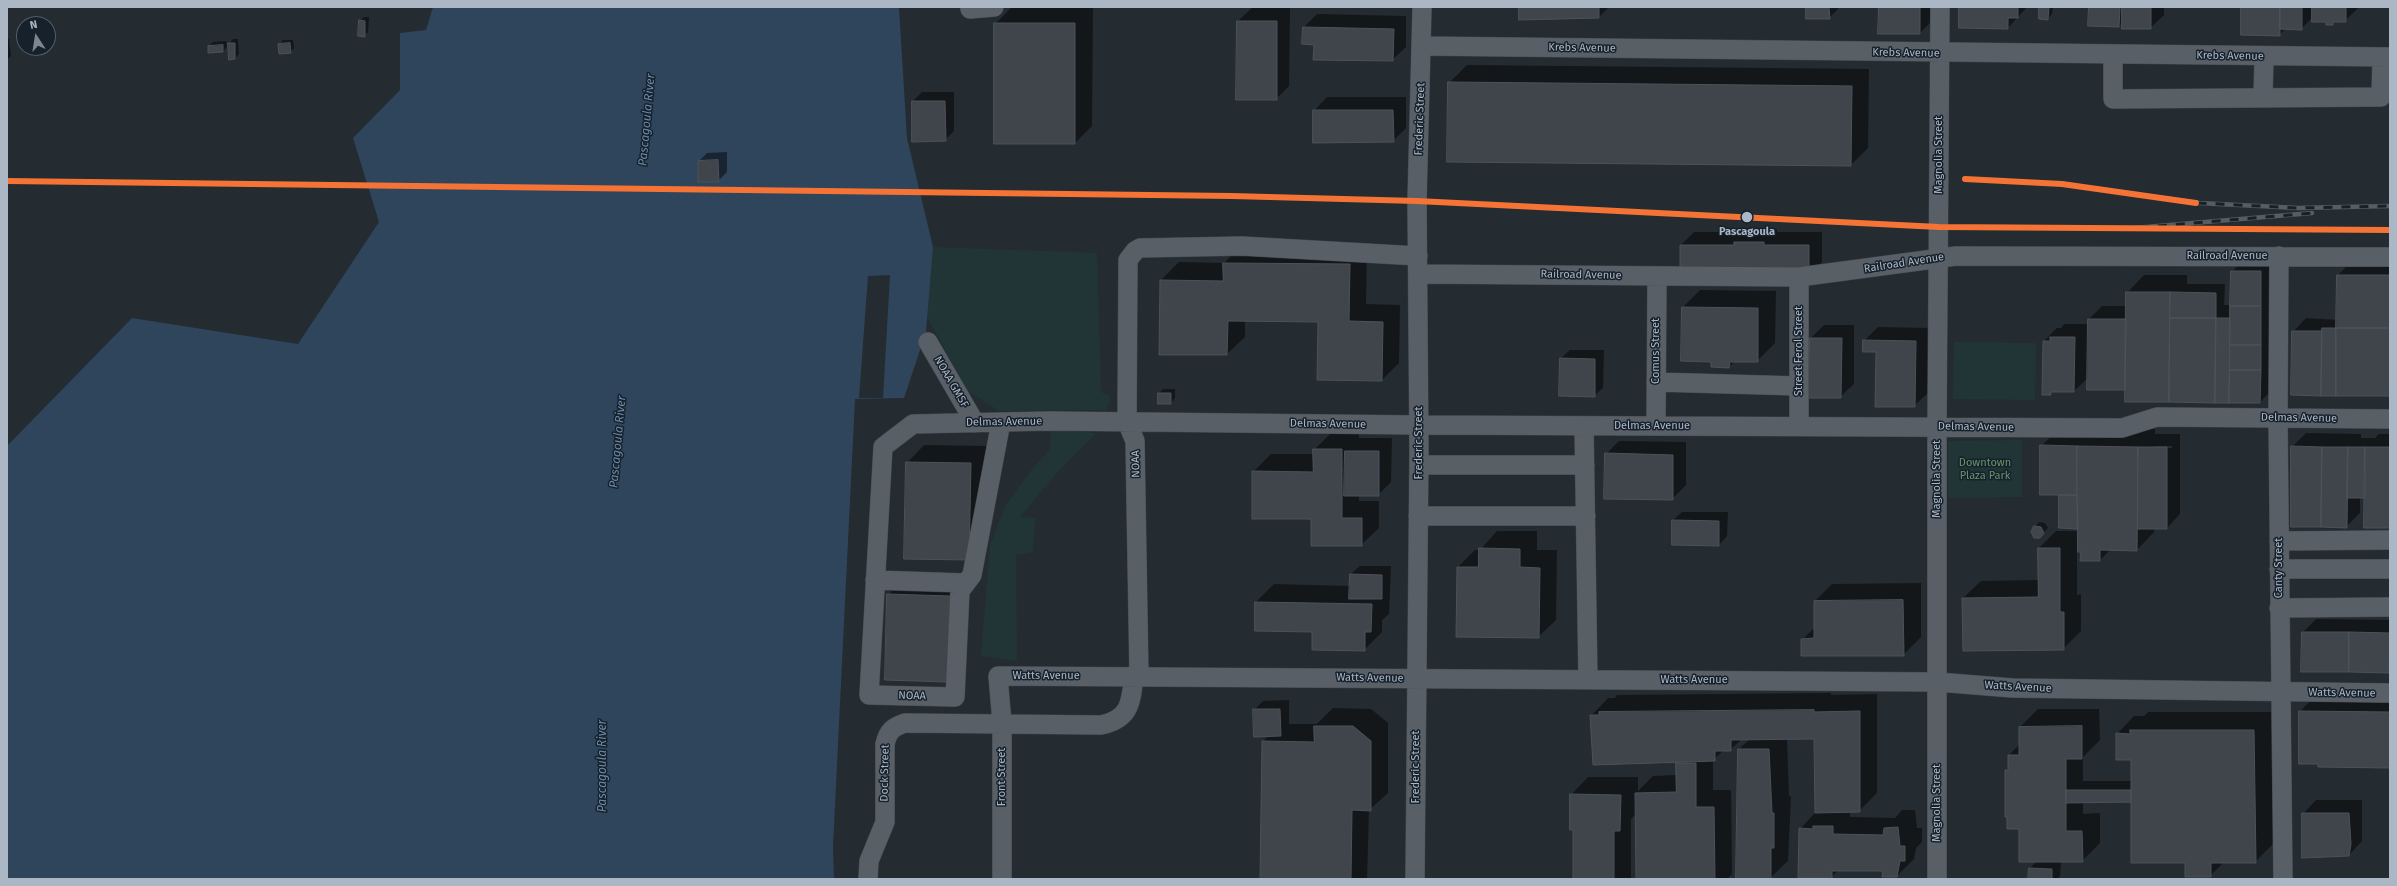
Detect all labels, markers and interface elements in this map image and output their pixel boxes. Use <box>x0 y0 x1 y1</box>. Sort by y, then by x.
north arrow <box>16 16 56 56</box>
text: N <box>29 18 39 32</box>
street label: Krebs Avenue <box>1548 41 1616 55</box>
street label: Krebs Avenue <box>1872 46 1940 60</box>
street label: Krebs Avenue <box>2196 49 2264 63</box>
water label: Pascagoula River <box>636 73 658 167</box>
street label: Frederic Street <box>1412 82 1428 156</box>
street label: Magnolia Street <box>1932 116 1946 194</box>
marker: Pascagoula <box>1740 210 1754 224</box>
place label: Pascagoula <box>1719 225 1775 239</box>
street label: Railroad Avenue <box>2186 249 2268 263</box>
street label: Railroad Avenue <box>1863 250 1945 276</box>
street label: Railroad Avenue <box>1540 268 1622 282</box>
street label: Street Ferol Street <box>1792 306 1806 396</box>
street label: Comus Street <box>1649 318 1663 384</box>
street label: NOAA GMSF <box>931 354 971 410</box>
water label: Pascagoula River <box>607 395 629 489</box>
street label: Frederic Street <box>1412 407 1426 479</box>
street label: Delmas Avenue <box>2261 411 2337 425</box>
street label: Delmas Avenue <box>966 415 1042 429</box>
street label: Delmas Avenue <box>1290 417 1366 431</box>
street label: Delmas Avenue <box>1614 419 1690 433</box>
street label: Delmas Avenue <box>1938 420 2014 434</box>
street label: Magnolia Street <box>1930 440 1944 518</box>
street label: NOAA <box>1129 450 1143 478</box>
park label: Downtown Plaza Park <box>1959 456 2011 482</box>
street label: Canty Street <box>2272 538 2286 598</box>
street label: Watts Avenue <box>1012 669 1080 683</box>
street label: Watts Avenue <box>1336 671 1404 685</box>
street label: Watts Avenue <box>1660 673 1728 687</box>
street label: Watts Avenue <box>1984 679 2052 695</box>
street label: Watts Avenue <box>2308 686 2376 700</box>
street label: NOAA <box>898 689 926 703</box>
water label: Pascagoula River <box>596 720 610 812</box>
street label: Frederic Street <box>1409 731 1423 803</box>
street label: Dock Street <box>878 744 892 802</box>
street label: Front Street <box>995 748 1009 806</box>
street label: Magnolia Street <box>1930 764 1944 842</box>

